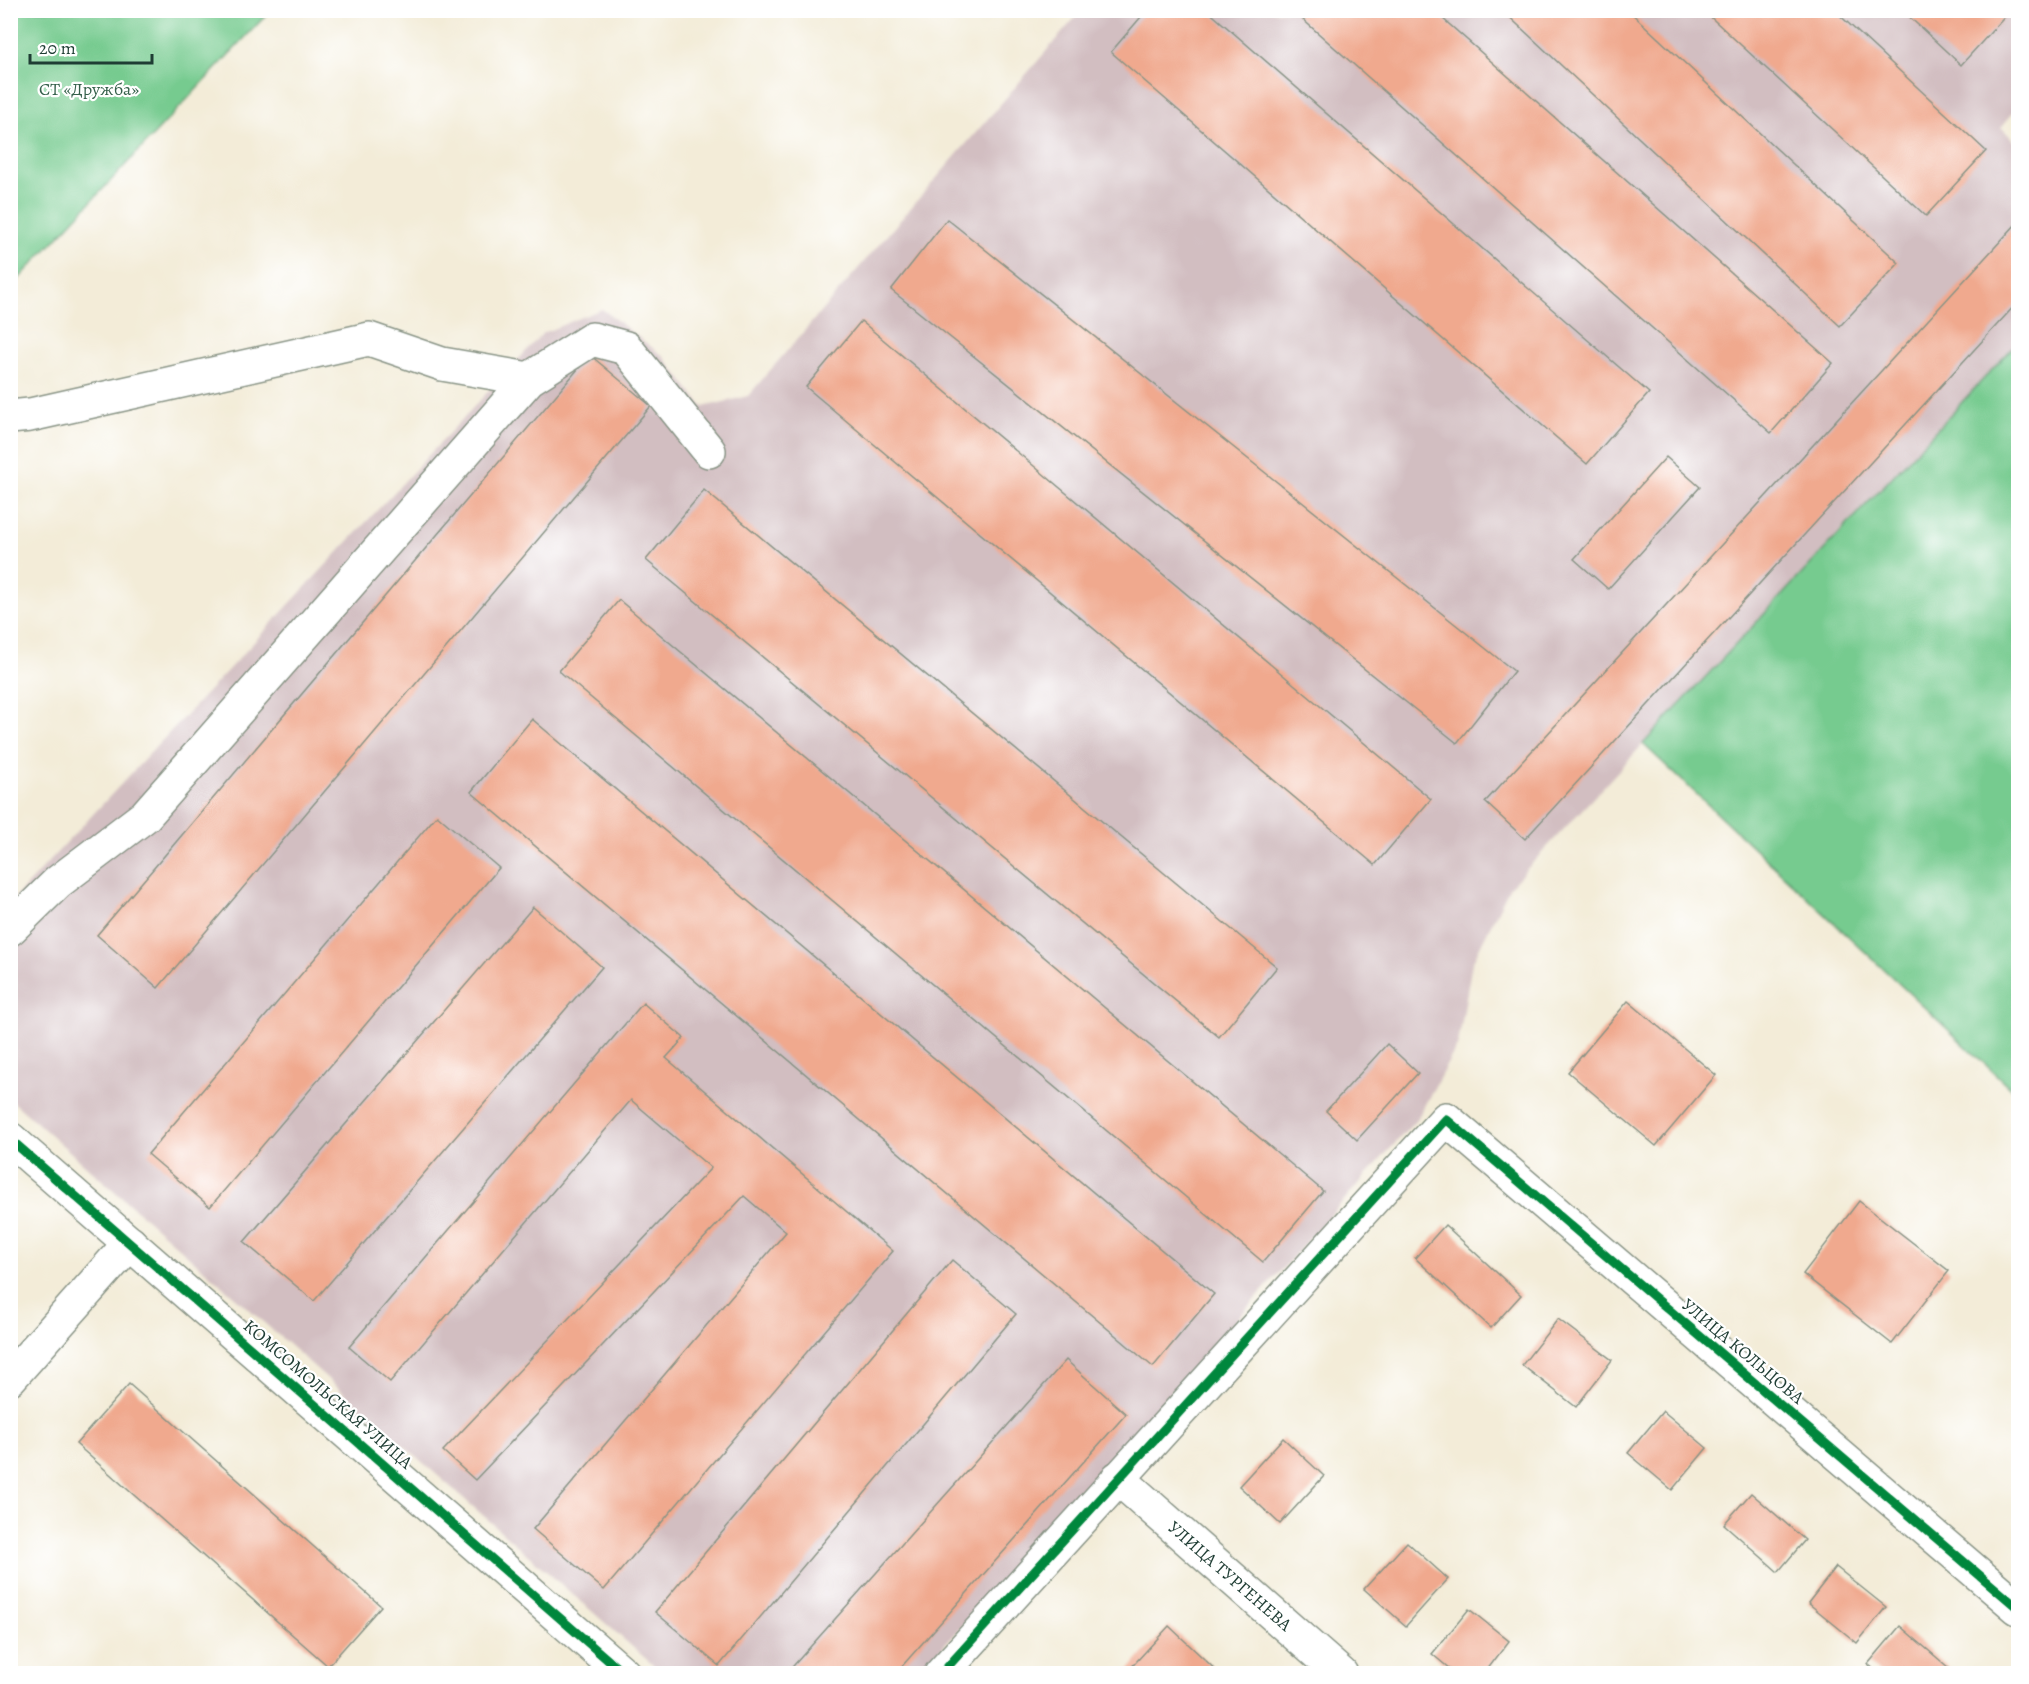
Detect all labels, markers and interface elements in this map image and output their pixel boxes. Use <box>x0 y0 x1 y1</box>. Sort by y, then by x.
scale bar <box>30 27 152 65</box>
text: 20 m <box>39 36 76 60</box>
park label: СТ «Дружба» <box>39 77 139 101</box>
street label: УЛИЦА КОЛЬЦОВА <box>1677 1293 1810 1410</box>
street label: КОМСОМОЛЬСКАЯ УЛИЦА <box>238 1314 418 1474</box>
street label: УЛИЦА ТУРГЕНЕВА <box>1163 1515 1297 1637</box>

